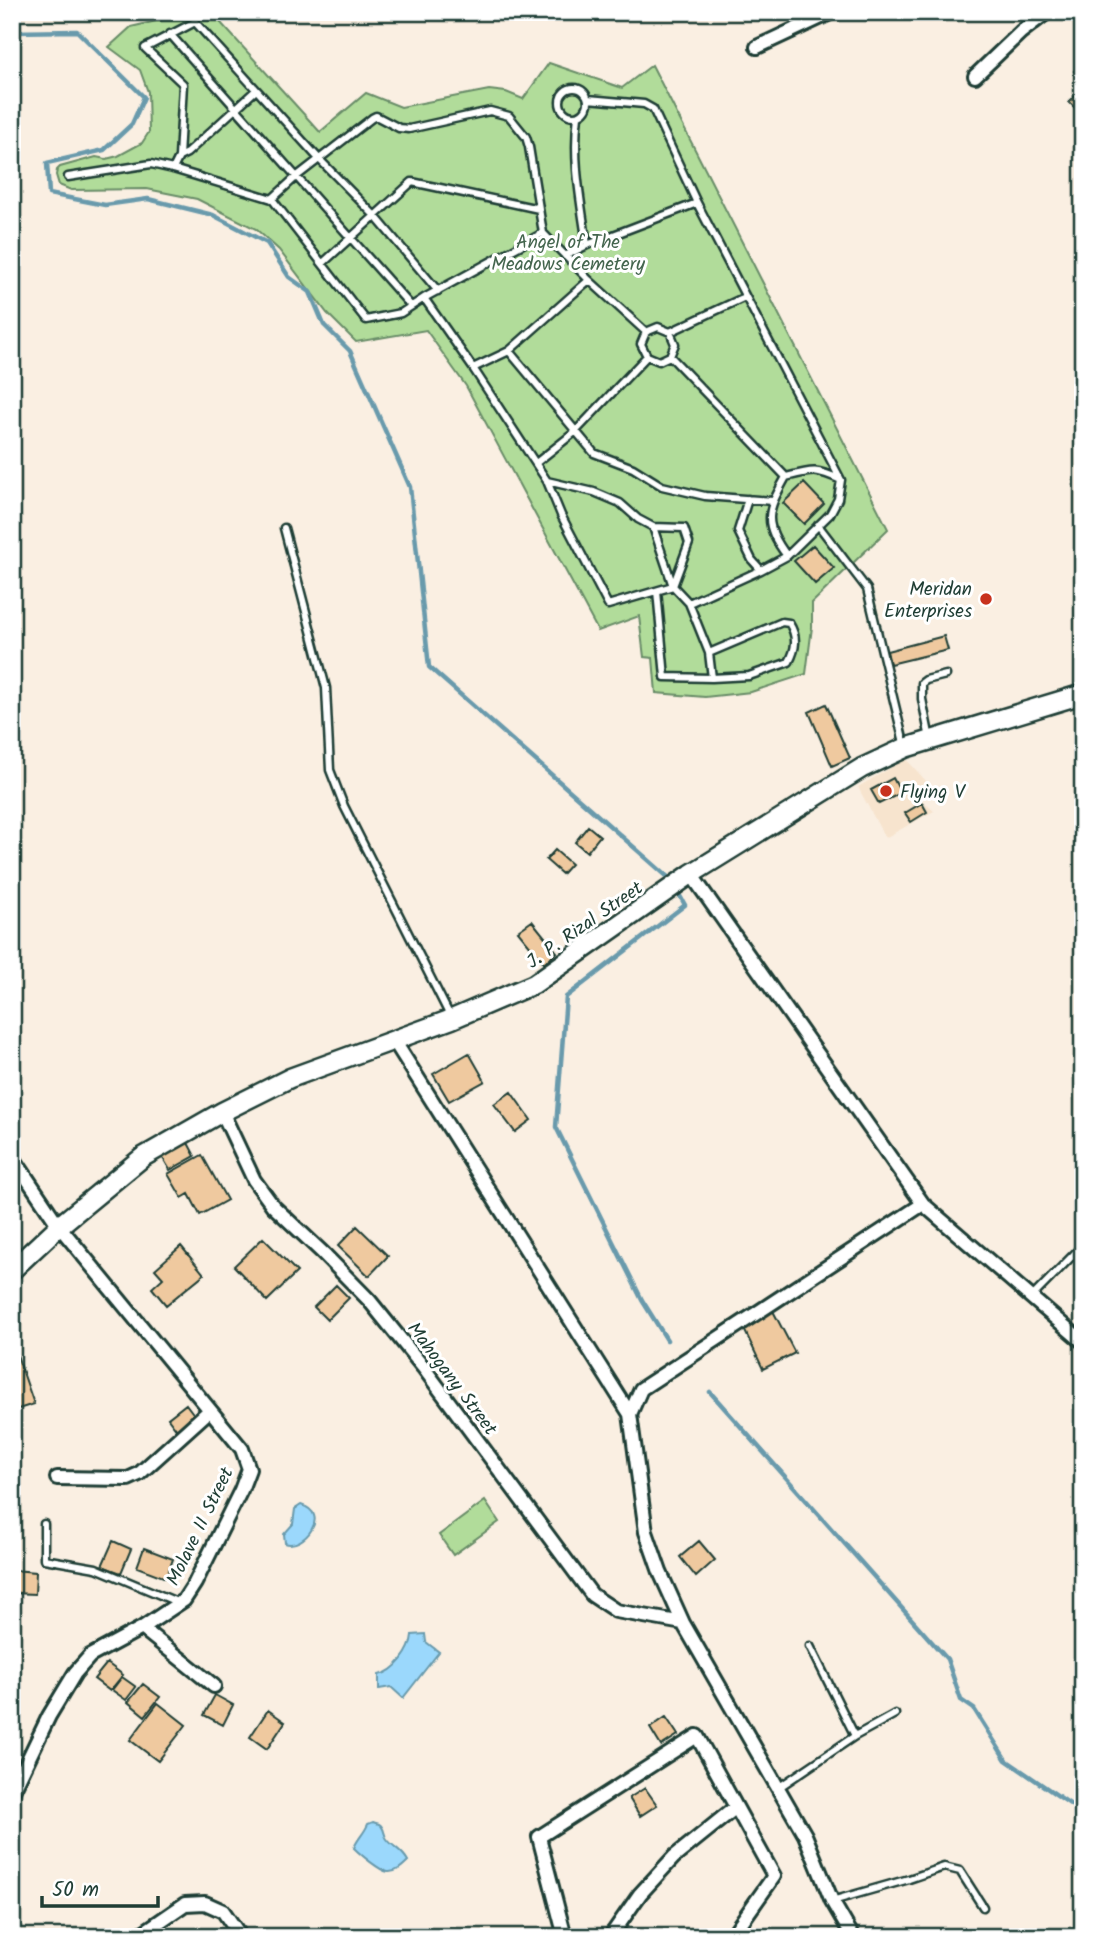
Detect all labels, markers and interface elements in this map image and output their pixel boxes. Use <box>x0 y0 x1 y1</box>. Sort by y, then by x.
park label: Angel of The Meadows Cemetery <box>491 228 646 280</box>
place label: Meridan Enterprises <box>884 575 972 627</box>
marker: Meridan Enterprises <box>978 591 994 607</box>
place label: Flying V <box>900 778 967 808</box>
marker: Flying V <box>878 783 894 799</box>
street label: J. P. Rizal Street <box>521 874 650 977</box>
street label: Mahogany Street <box>399 1316 505 1443</box>
street label: Molave II Street <box>159 1462 243 1591</box>
scale bar <box>42 1865 158 1909</box>
text: 50 m <box>52 1874 99 1907</box>

